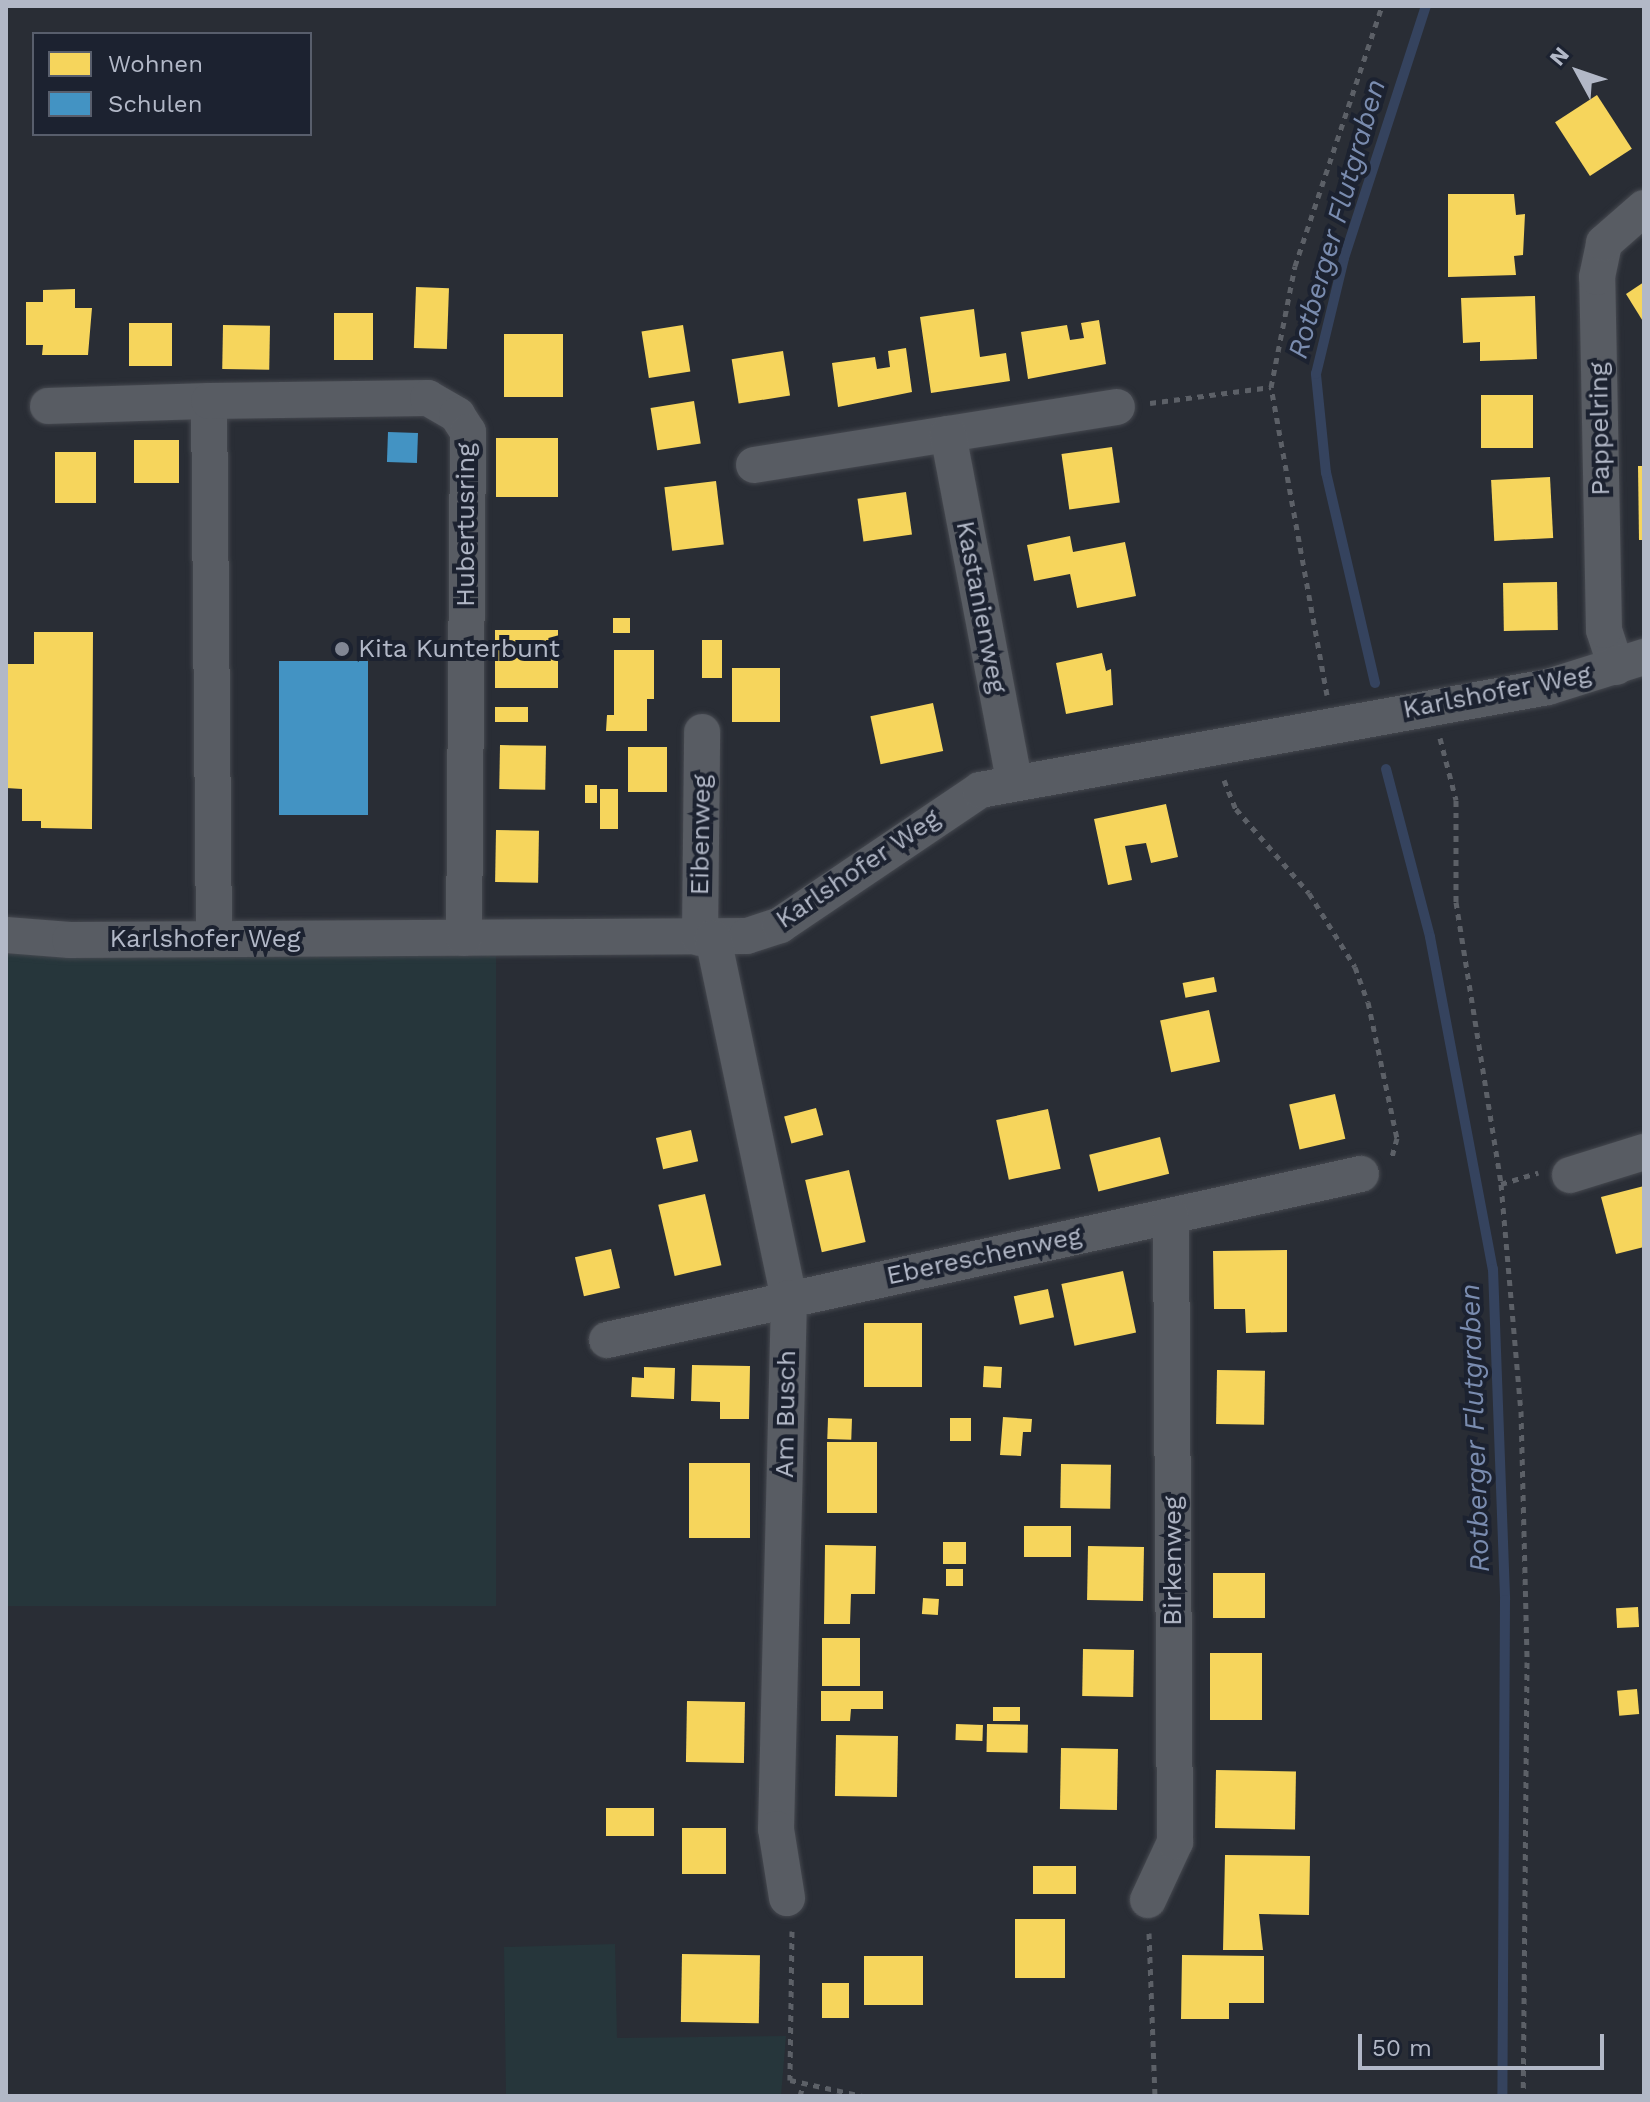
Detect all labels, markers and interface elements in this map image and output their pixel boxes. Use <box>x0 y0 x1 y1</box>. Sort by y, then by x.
legend <box>32 32 312 136</box>
north arrow <box>1538 32 1618 112</box>
text: N <box>1544 42 1574 71</box>
text: Wohnen <box>108 50 203 78</box>
water label: Rotberger Flutgraben <box>1281 75 1393 363</box>
text: Schulen <box>108 90 203 118</box>
street label: Pappelring <box>1583 362 1617 496</box>
street label: Hubertusring <box>450 443 482 607</box>
street label: Kastanienweg <box>949 518 1013 696</box>
place label: Kita Kunterbunt <box>358 633 560 665</box>
marker: Kita Kunterbunt <box>333 640 351 658</box>
street label: Karlshofer Weg <box>1400 658 1594 726</box>
street label: Eibenweg <box>684 774 718 896</box>
street label: Karlshofer Weg <box>770 802 946 936</box>
street label: Karlshofer Weg <box>109 923 301 955</box>
street label: Ebereschenweg <box>884 1220 1084 1292</box>
water label: Rotberger Flutgraben <box>1453 1283 1497 1573</box>
street label: Am Busch <box>769 1350 803 1478</box>
street label: Birkenweg <box>1157 1496 1189 1626</box>
scale bar <box>1362 2018 1608 2068</box>
text: 50 m <box>1372 2034 1432 2062</box>

